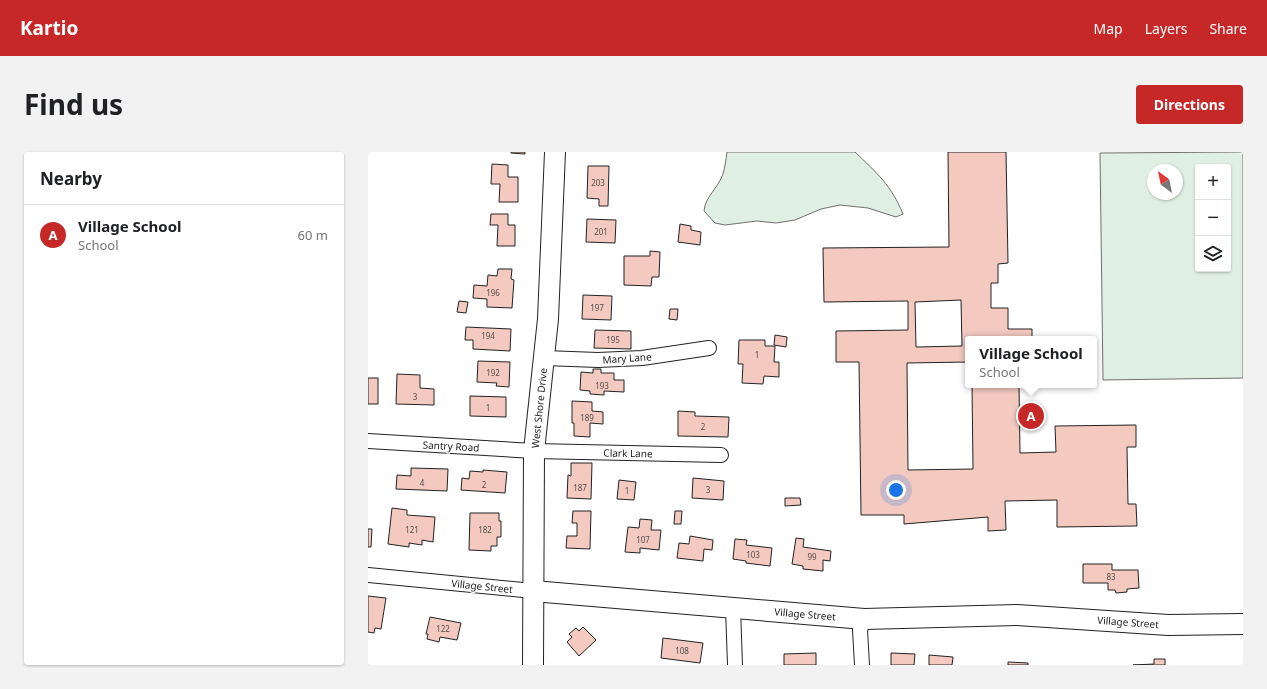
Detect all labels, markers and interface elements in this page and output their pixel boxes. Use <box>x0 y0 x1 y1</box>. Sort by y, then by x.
text: Kartio <box>20 15 78 41</box>
text: Map <box>1094 19 1123 38</box>
text: Layers <box>1145 19 1187 38</box>
text: Share <box>1209 19 1247 38</box>
text: Find us <box>24 85 123 123</box>
button: Directions <box>1136 85 1243 124</box>
north arrow <box>1147 164 1183 200</box>
map controls <box>1195 164 1231 272</box>
button: + <box>1195 164 1231 200</box>
text: Nearby <box>40 167 102 190</box>
house number: 203 <box>591 177 605 188</box>
button: − <box>1195 200 1231 236</box>
text: Village School <box>78 216 181 236</box>
text: A <box>49 226 58 244</box>
text: 60 m <box>298 226 328 244</box>
house number: 201 <box>594 226 608 237</box>
text: School <box>78 236 119 254</box>
button: layers <box>1195 236 1231 272</box>
house number: 196 <box>486 287 500 298</box>
house number: 197 <box>590 302 604 313</box>
house number: 194 <box>481 330 495 341</box>
house number: 195 <box>606 334 620 345</box>
popup <box>965 336 1097 388</box>
text: Village School <box>979 343 1083 363</box>
street label: Mary Lane <box>602 349 652 367</box>
house number: 1 <box>755 349 759 360</box>
text: School <box>979 363 1020 381</box>
house number: 192 <box>486 367 500 378</box>
street label: West Shore Drive <box>528 367 550 449</box>
house number: 193 <box>595 380 609 391</box>
house number: 3 <box>413 391 418 402</box>
pin: A <box>1018 401 1044 431</box>
house number: 1 <box>486 402 490 413</box>
house number: 189 <box>580 412 594 423</box>
house number: 2 <box>701 421 706 432</box>
street label: Santry Road <box>422 438 480 454</box>
street label: Clark Lane <box>603 446 653 460</box>
house number: 4 <box>420 477 425 488</box>
house number: 2 <box>482 479 487 490</box>
your location <box>886 480 906 500</box>
house number: 187 <box>573 482 587 493</box>
house number: 3 <box>706 484 711 495</box>
house number: 1 <box>625 485 629 496</box>
house number: 121 <box>405 524 419 535</box>
house number: 182 <box>478 524 492 535</box>
house number: 107 <box>636 534 650 545</box>
house number: 103 <box>746 549 760 560</box>
house number: 99 <box>807 551 817 562</box>
house number: 83 <box>1106 571 1116 582</box>
street label: Village Street <box>451 576 514 596</box>
street label: Village Street <box>774 604 837 624</box>
street label: Village Street <box>1097 613 1160 631</box>
house number: 122 <box>436 623 450 634</box>
house number: 108 <box>675 645 689 656</box>

